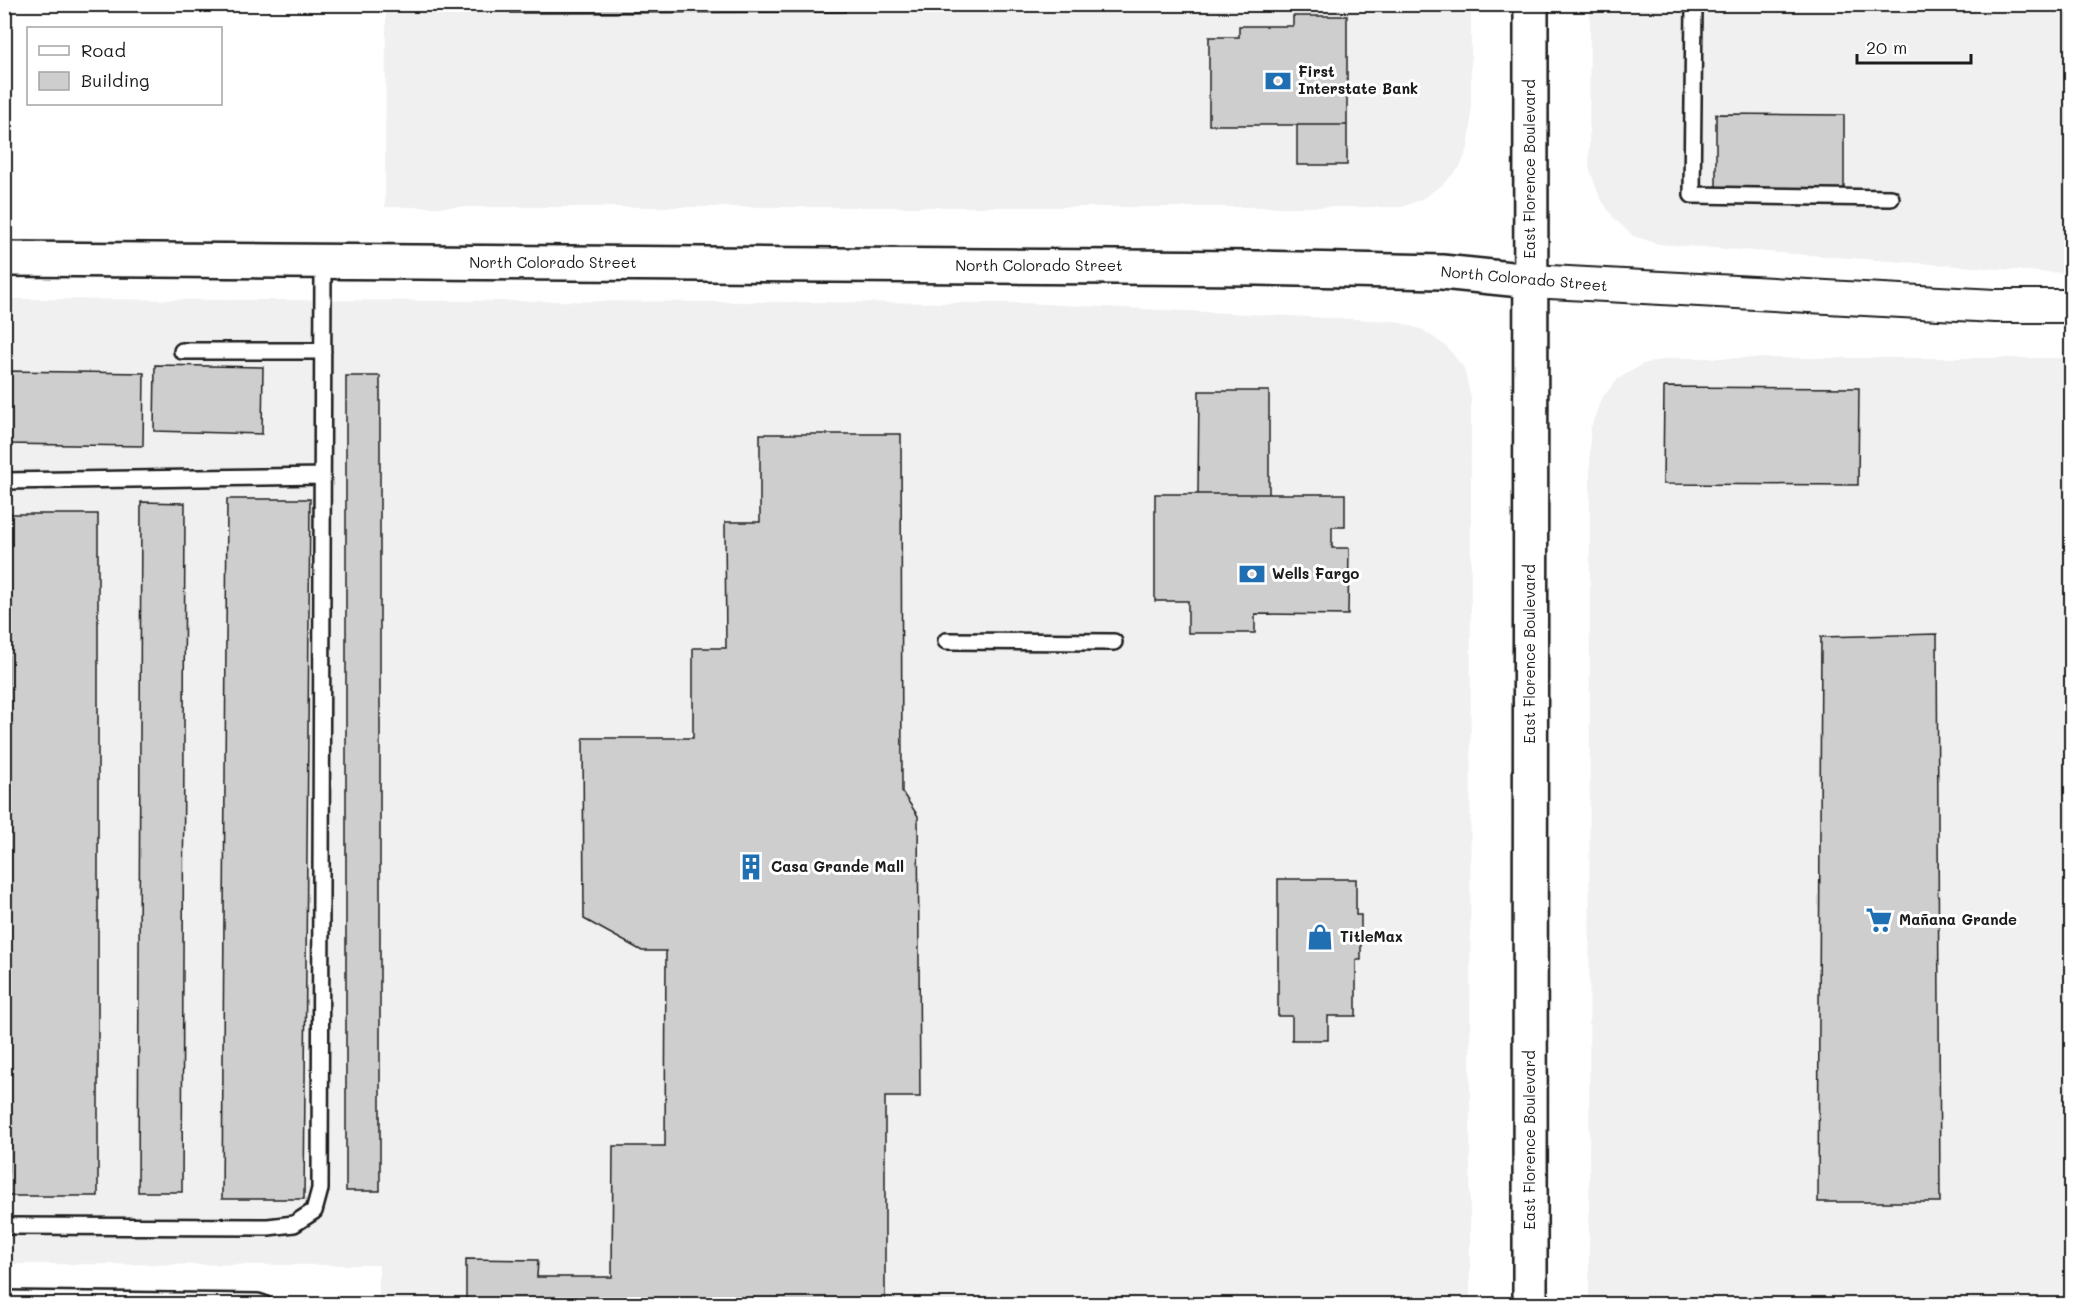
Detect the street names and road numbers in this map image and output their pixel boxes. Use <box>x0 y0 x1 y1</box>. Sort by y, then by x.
street label: East Florence Boulevard <box>1519 79 1539 259</box>
street label: North Colorado Street <box>469 252 637 272</box>
street label: North Colorado Street <box>955 255 1123 275</box>
street label: North Colorado Street <box>1440 261 1608 295</box>
street label: East Florence Boulevard <box>1519 564 1539 744</box>
street label: East Florence Boulevard <box>1519 1050 1539 1230</box>

